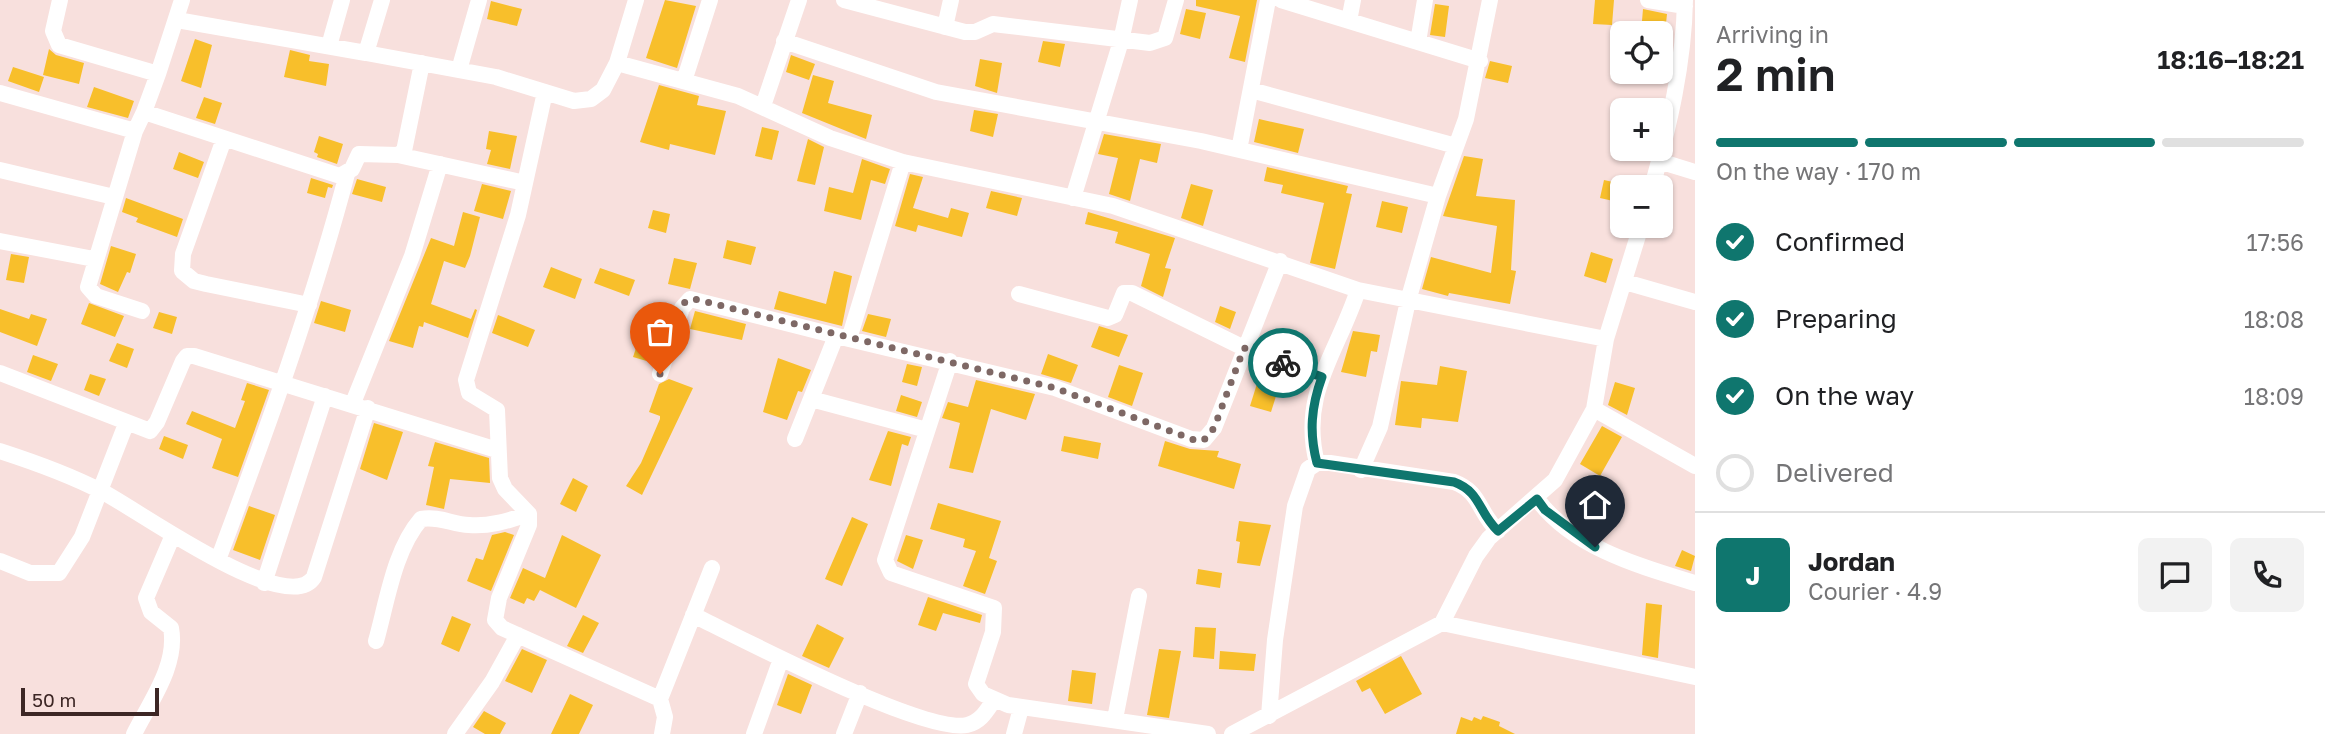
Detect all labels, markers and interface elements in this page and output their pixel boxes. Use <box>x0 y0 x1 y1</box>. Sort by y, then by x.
text: Arriving in <box>1716 20 1829 48</box>
map controls <box>1610 21 1673 238</box>
button: locate <box>1610 21 1673 84</box>
text: 18:16–18:21 <box>2157 44 2304 75</box>
text: 2 min <box>1716 46 1836 101</box>
button: + <box>1610 98 1673 161</box>
text: On the way · 170 m <box>1716 157 1921 185</box>
button: − <box>1610 175 1673 238</box>
icon: check <box>1716 223 1754 261</box>
text: Confirmed <box>1775 226 1905 257</box>
text: 17:56 <box>2247 228 2304 256</box>
icon: check <box>1716 300 1754 338</box>
pin <box>630 302 690 374</box>
text: Preparing <box>1775 303 1897 334</box>
text: 18:08 <box>2244 305 2304 333</box>
icon: bag <box>641 313 679 351</box>
courier <box>1248 328 1318 398</box>
icon: bike <box>1264 344 1302 382</box>
icon: check <box>1716 377 1754 415</box>
text: On the way <box>1775 380 1914 411</box>
text: 18:09 <box>2244 382 2304 410</box>
text: Delivered <box>1775 457 1894 488</box>
pin <box>1565 475 1625 547</box>
icon: home <box>1576 486 1614 524</box>
button: chat <box>2138 538 2212 612</box>
button: phone <box>2230 538 2304 612</box>
text: Jordan <box>1808 546 1895 577</box>
text: J <box>1746 560 1760 591</box>
text: Courier · 4.9 <box>1808 577 1942 605</box>
scale bar <box>21 685 159 717</box>
text: 50 m <box>32 688 76 711</box>

